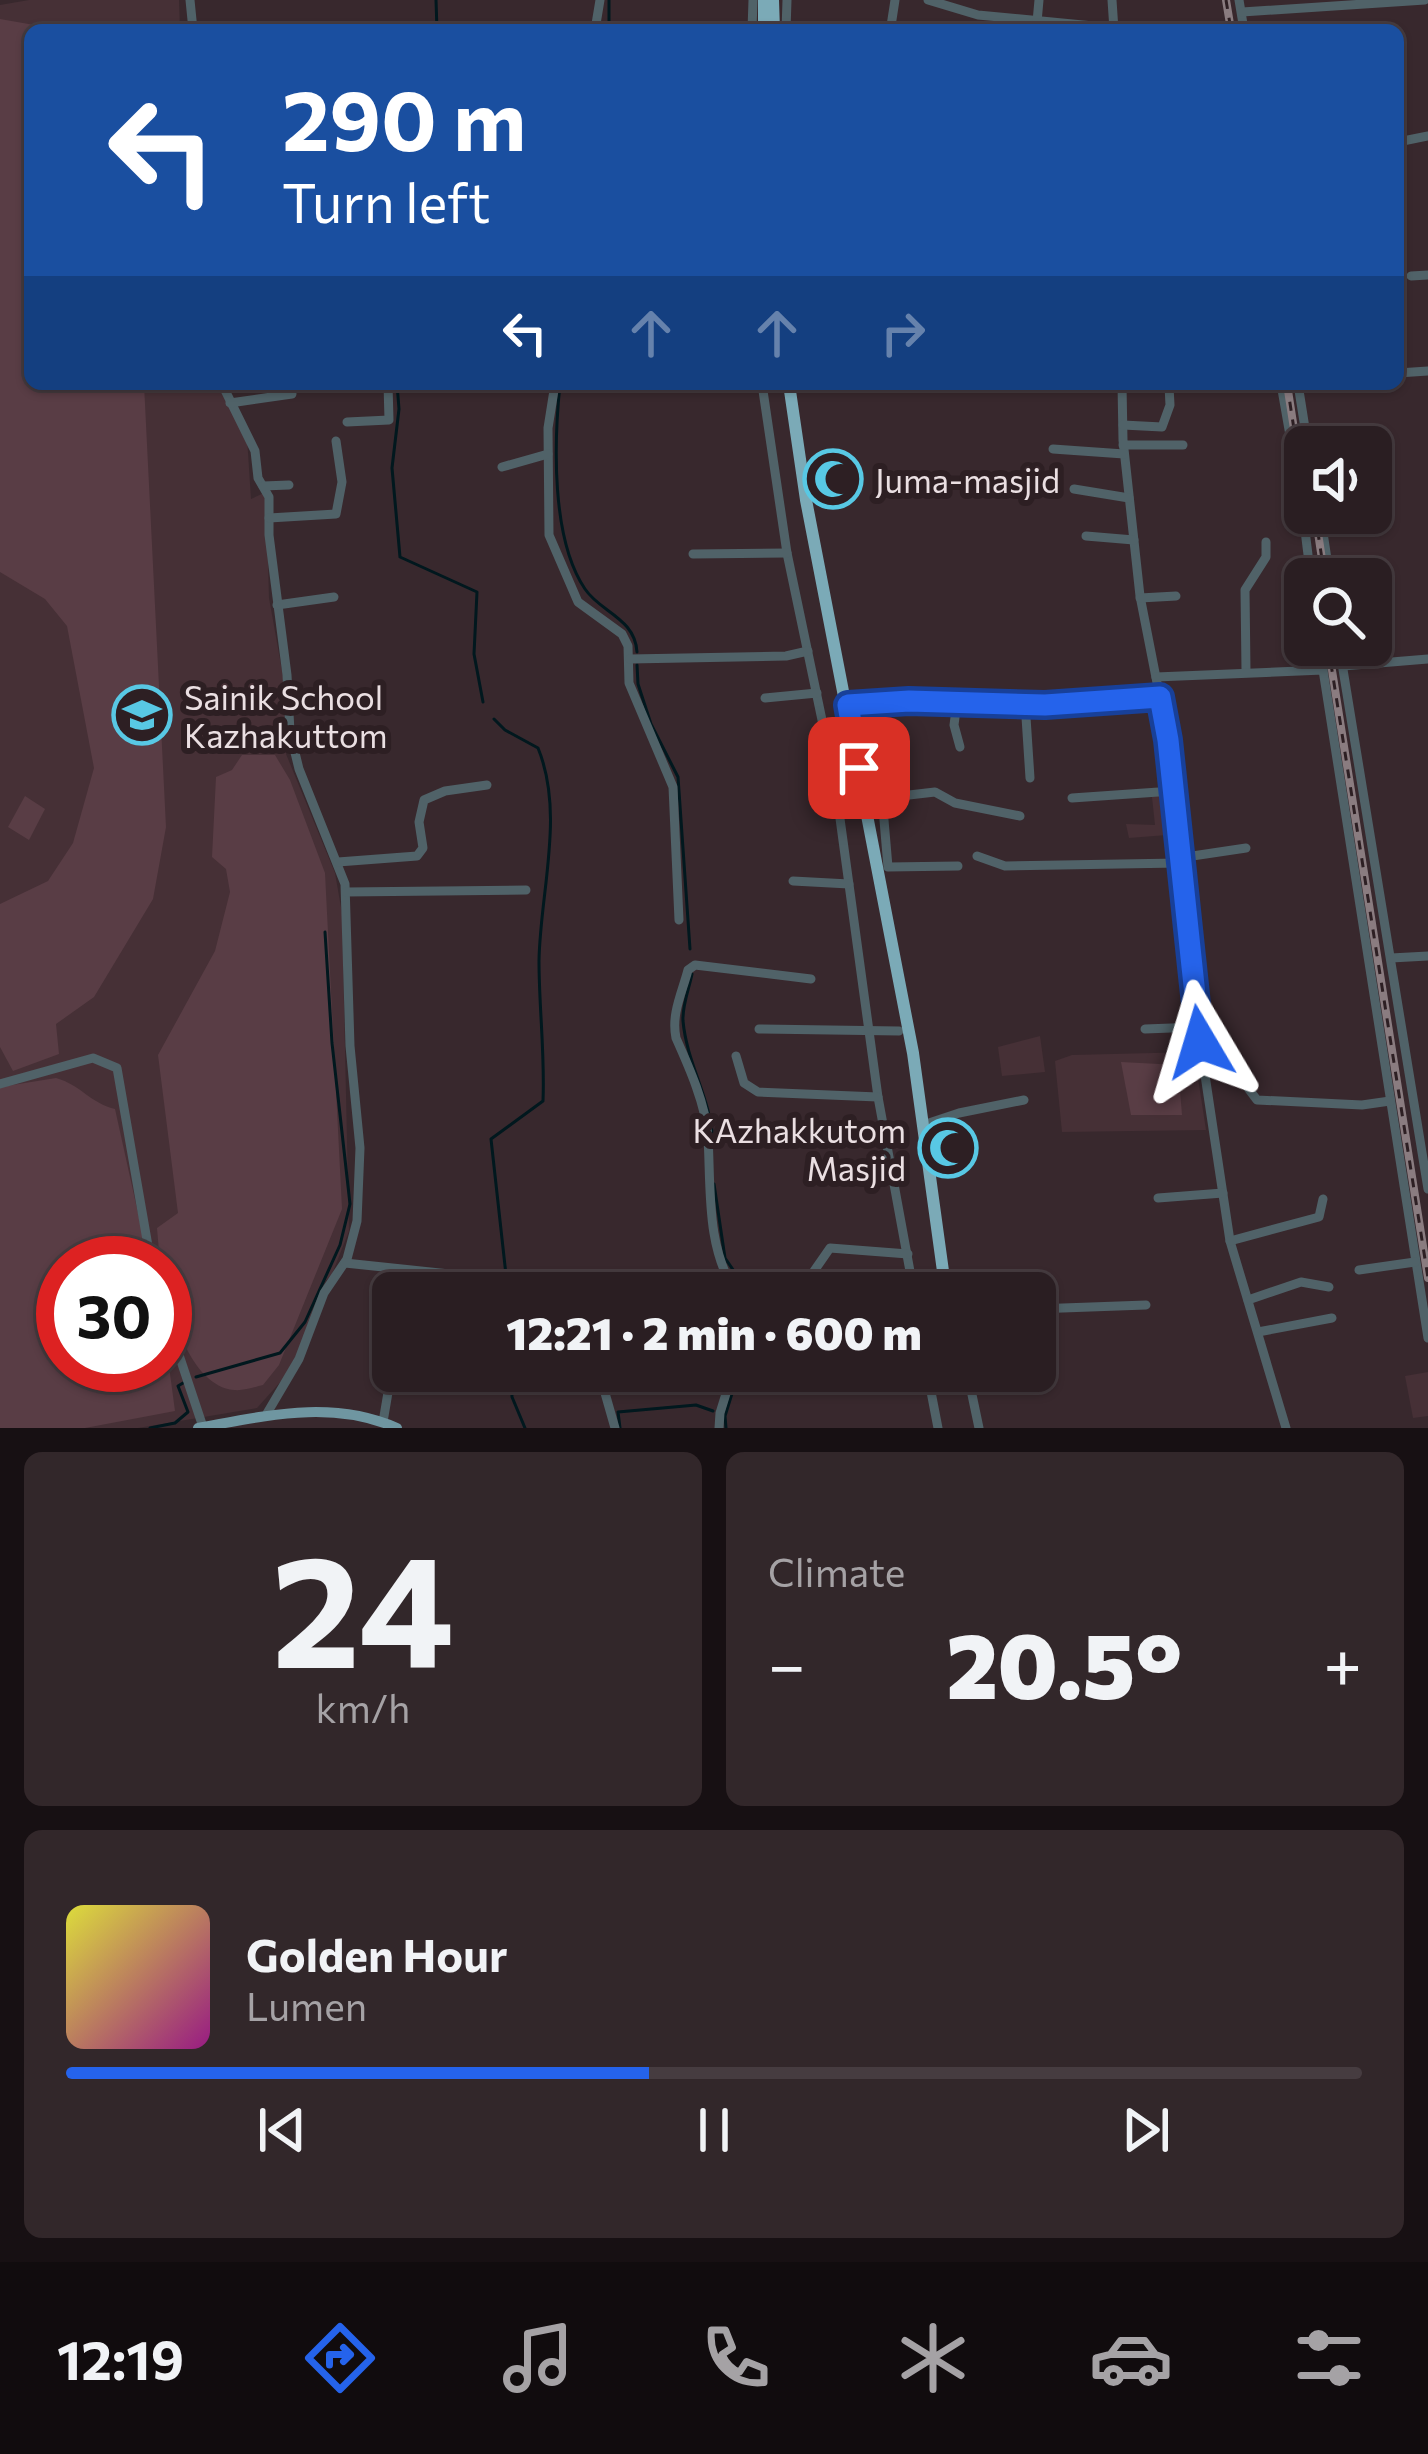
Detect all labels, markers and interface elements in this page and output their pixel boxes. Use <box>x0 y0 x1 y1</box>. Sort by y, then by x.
text: 290 m <box>282 66 526 168</box>
icon: left <box>84 72 240 228</box>
text: Turn left <box>282 168 490 234</box>
icon: left <box>492 300 558 366</box>
icon: ahead <box>618 300 684 366</box>
icon: ahead <box>744 300 810 366</box>
icon: right <box>870 300 936 366</box>
map controls <box>1284 426 1392 666</box>
button: sound <box>1284 426 1392 534</box>
mosque icon: Juma-masjid <box>802 448 864 510</box>
place label: Juma-masjid <box>875 459 1060 500</box>
button: search <box>1284 558 1392 666</box>
place label: Sainik School Kazhakuttom <box>184 676 388 755</box>
school or university icon: Sainik School Kazhakuttom <box>111 684 173 746</box>
pin <box>808 717 910 819</box>
icon: arrive <box>826 735 892 801</box>
position arrow <box>1137 979 1263 1105</box>
place label: KAzhakkutom Masjid <box>693 1109 906 1188</box>
mosque icon: KAzhakkutom Masjid <box>917 1117 979 1179</box>
speed limit sign: 30 <box>36 1236 192 1392</box>
text: 12:21 · 2 min · 600 m <box>506 1304 922 1359</box>
text: 24 <box>272 1509 454 1700</box>
text: Climate <box>768 1547 905 1595</box>
text: 20.5° <box>946 1607 1182 1718</box>
text: − <box>768 1622 806 1703</box>
text: + <box>1323 1622 1362 1703</box>
text: km/h <box>316 1683 410 1731</box>
text: Golden Hour <box>246 1926 507 1981</box>
text: Lumen <box>246 1981 367 2029</box>
icon: previous <box>249 2097 315 2163</box>
icon: pause <box>681 2097 747 2163</box>
icon: next <box>1113 2097 1179 2163</box>
icon: directions <box>298 2316 382 2400</box>
icon: music <box>496 2316 580 2400</box>
icon: phone <box>694 2316 778 2400</box>
icon: climate <box>891 2316 975 2400</box>
icon: car <box>1089 2316 1173 2400</box>
icon: filters <box>1287 2316 1371 2400</box>
text: 12:19 <box>57 2325 184 2391</box>

